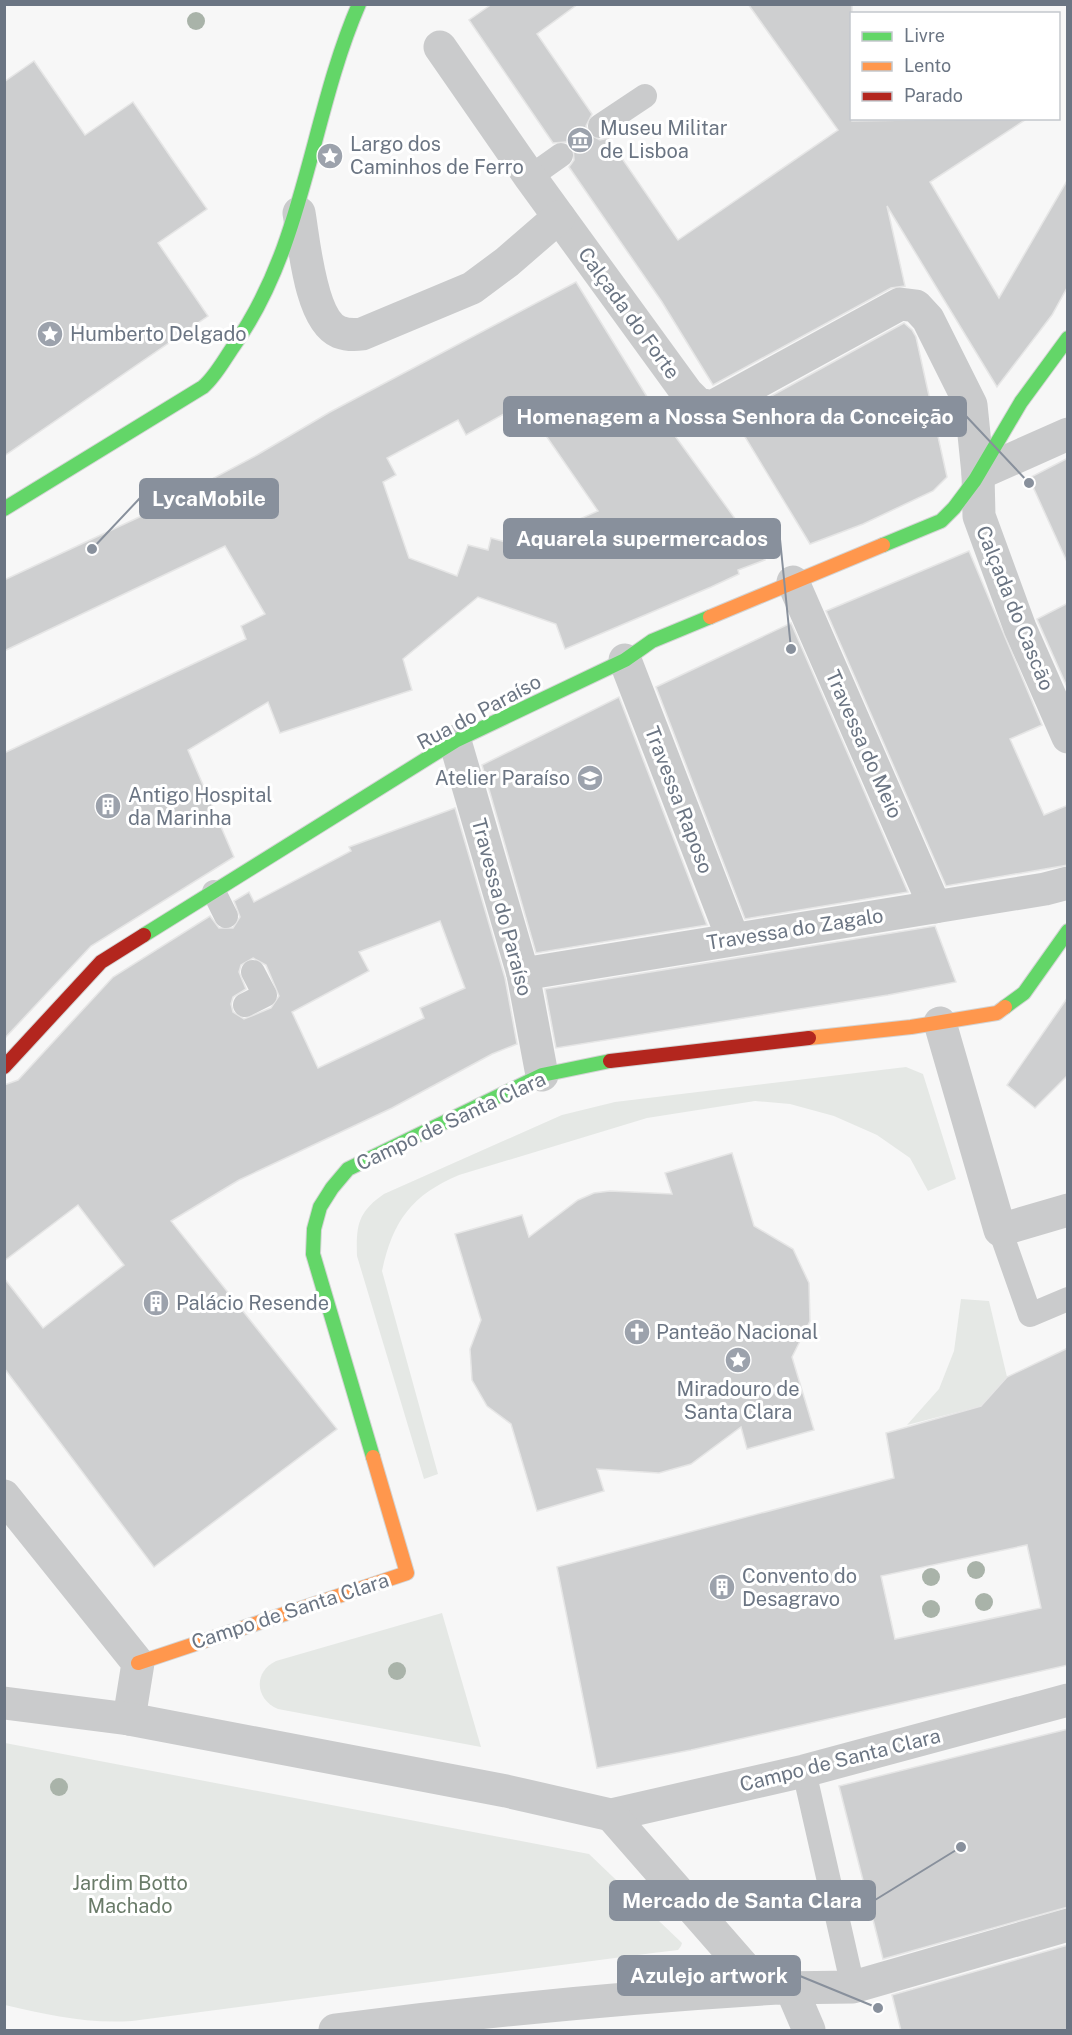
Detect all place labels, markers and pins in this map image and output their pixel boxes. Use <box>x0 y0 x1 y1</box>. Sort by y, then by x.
place label: Museu Militar de Lisboa <box>600 116 728 163</box>
museum icon: Museu Militar de Lisboa <box>565 125 595 155</box>
place label: Largo dos Caminhos de Ferro <box>350 132 524 179</box>
place icon: Largo dos Caminhos de Ferro <box>315 141 345 171</box>
place icon: Humberto Delgado <box>35 319 65 349</box>
place label: Humberto Delgado <box>70 322 247 346</box>
callout: Homenagem a Nossa Senhora da Conceição <box>504 397 966 436</box>
callout: LycaMobile <box>140 479 278 518</box>
callout: Aquarela supermercados <box>504 519 780 558</box>
school or university icon: Atelier Paraíso <box>575 763 605 793</box>
place label: Atelier Paraíso <box>435 766 570 790</box>
place label: Antigo Hospital da Marinha <box>128 783 272 830</box>
building icon: Antigo Hospital da Marinha <box>93 791 123 821</box>
building icon: Palácio Resende <box>141 1288 171 1318</box>
place label: Palácio Resende <box>176 1291 329 1315</box>
church icon: Panteão Nacional <box>622 1317 652 1347</box>
place label: Panteão Nacional <box>656 1320 818 1344</box>
place icon: Miradouro de Santa Clara <box>723 1345 753 1375</box>
place label: Miradouro de Santa Clara <box>677 1377 799 1424</box>
place label: Convento do Desagravo <box>742 1564 857 1611</box>
building icon: Convento do Desagravo <box>707 1572 737 1602</box>
callout: Mercado de Santa Clara <box>610 1881 875 1920</box>
callout: Azulejo artwork <box>618 1956 800 1995</box>

